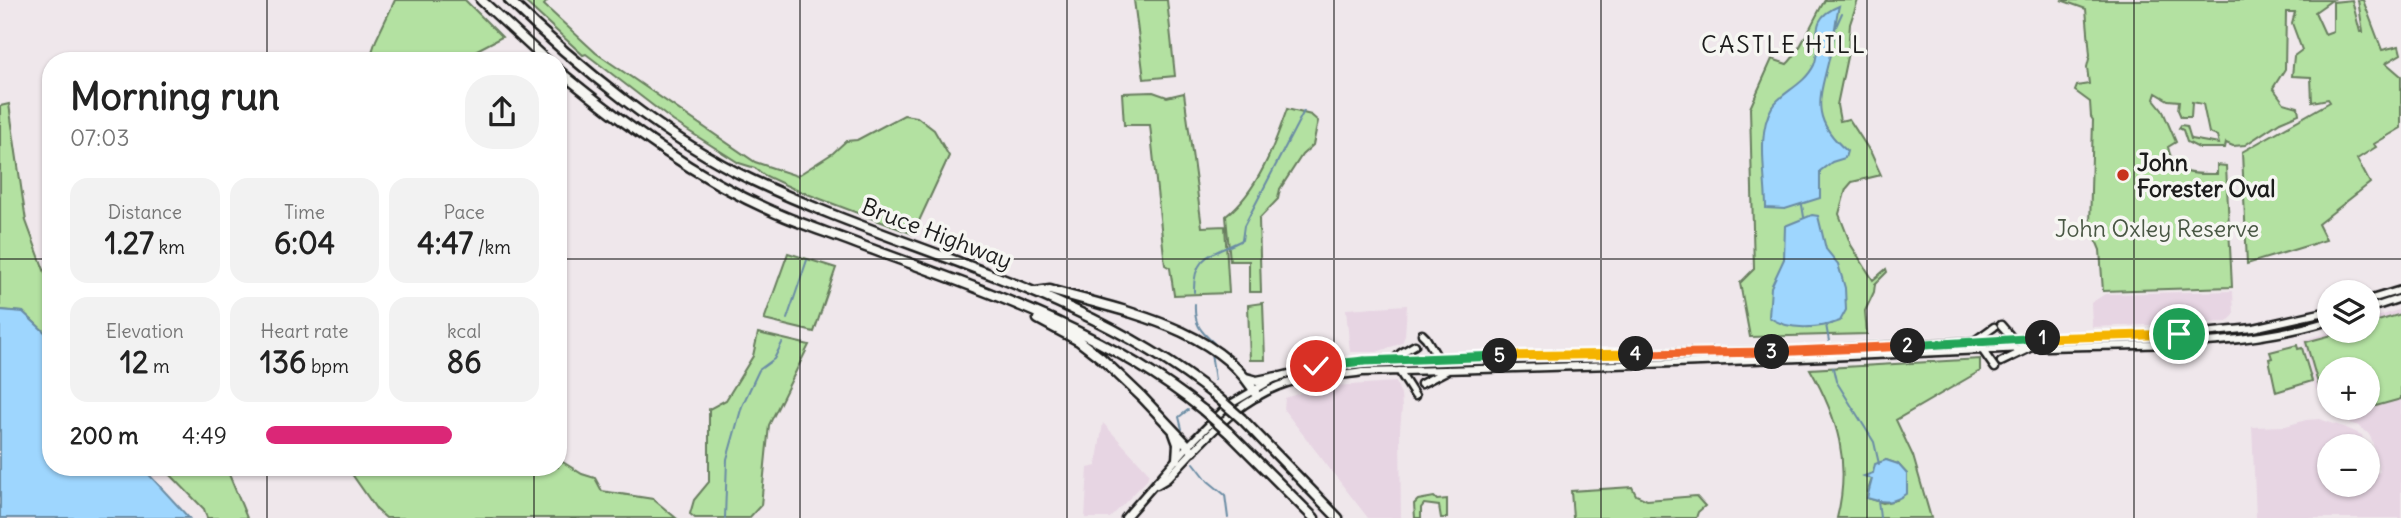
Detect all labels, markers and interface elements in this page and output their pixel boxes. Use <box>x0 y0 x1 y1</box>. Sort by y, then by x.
district label: CASTLE HILL <box>1701 29 1867 59</box>
text: Morning run <box>70 73 280 120</box>
button: share <box>465 75 539 149</box>
text: 07:03 <box>70 123 129 152</box>
place label: John Forester Oval <box>2137 148 2275 203</box>
marker: John Forester Oval <box>2115 167 2131 183</box>
street label: Bruce Highway <box>858 191 1016 275</box>
text: Distance <box>108 200 182 224</box>
text: Time <box>284 200 325 224</box>
text: Pace <box>444 200 485 224</box>
park label: John Oxley Reserve <box>2055 214 2259 243</box>
text: 1.27 <box>105 224 154 262</box>
text: 6:04 <box>274 224 335 262</box>
text: 4:47 <box>417 224 473 262</box>
text: km <box>154 235 185 259</box>
text: /km <box>473 235 511 259</box>
map controls <box>2317 280 2380 497</box>
button: layers <box>2317 280 2380 343</box>
pin <box>2149 304 2209 364</box>
icon: arrive <box>2160 315 2198 353</box>
text: Elevation <box>106 319 184 343</box>
text: Heart rate <box>260 319 349 343</box>
text: kcal <box>447 319 481 343</box>
pin: 1 <box>2025 320 2060 356</box>
text: 1 <box>2039 325 2046 349</box>
pin: 2 <box>1890 328 1926 364</box>
text: 2 <box>1902 333 1913 357</box>
pin: 3 <box>1754 334 1790 370</box>
pin <box>1286 336 1346 396</box>
pin: 4 <box>1618 336 1654 372</box>
pin: 5 <box>1482 338 1518 374</box>
text: 3 <box>1766 339 1777 363</box>
text: 4 <box>1630 341 1641 365</box>
text: 12 <box>120 343 148 381</box>
text: 136 <box>260 343 306 381</box>
text: 86 <box>447 343 481 381</box>
text: 5 <box>1494 343 1505 367</box>
icon: check <box>1297 347 1335 385</box>
text: m <box>148 354 170 378</box>
text: bpm <box>306 354 349 378</box>
button: + <box>2317 357 2380 420</box>
text: 200 m <box>70 421 139 450</box>
text: 4:49 <box>182 421 227 450</box>
button: − <box>2317 434 2380 497</box>

